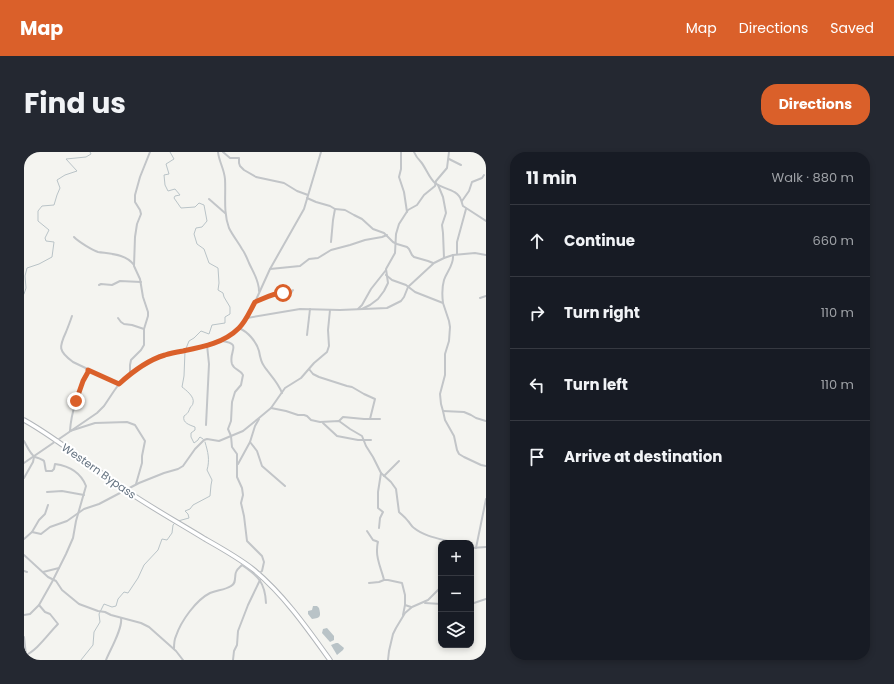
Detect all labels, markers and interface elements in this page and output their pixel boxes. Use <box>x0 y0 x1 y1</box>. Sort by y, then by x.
text: Map <box>20 15 63 42</box>
text: Map <box>686 18 717 38</box>
text: Directions <box>739 18 808 38</box>
text: Saved <box>830 18 874 38</box>
text: Find us <box>24 84 126 123</box>
button: Directions <box>761 84 870 125</box>
text: 11 min <box>526 166 577 190</box>
text: Walk · 880 m <box>772 168 854 187</box>
icon: ahead <box>526 230 548 252</box>
text: Continue <box>564 230 635 251</box>
text: 660 m <box>812 231 854 250</box>
route start <box>274 284 292 302</box>
icon: right <box>526 302 548 324</box>
text: Turn right <box>564 302 640 323</box>
text: 110 m <box>821 303 854 322</box>
icon: left <box>526 374 548 396</box>
text: Turn left <box>564 374 628 395</box>
text: 110 m <box>821 375 854 394</box>
route end <box>67 392 85 410</box>
street label: Western Bypass <box>59 439 140 503</box>
icon: arrive <box>526 446 548 468</box>
text: Arrive at destination <box>564 446 722 467</box>
map controls <box>438 540 474 648</box>
button: + <box>438 540 474 576</box>
button: − <box>438 576 474 612</box>
button: layers <box>438 612 474 648</box>

